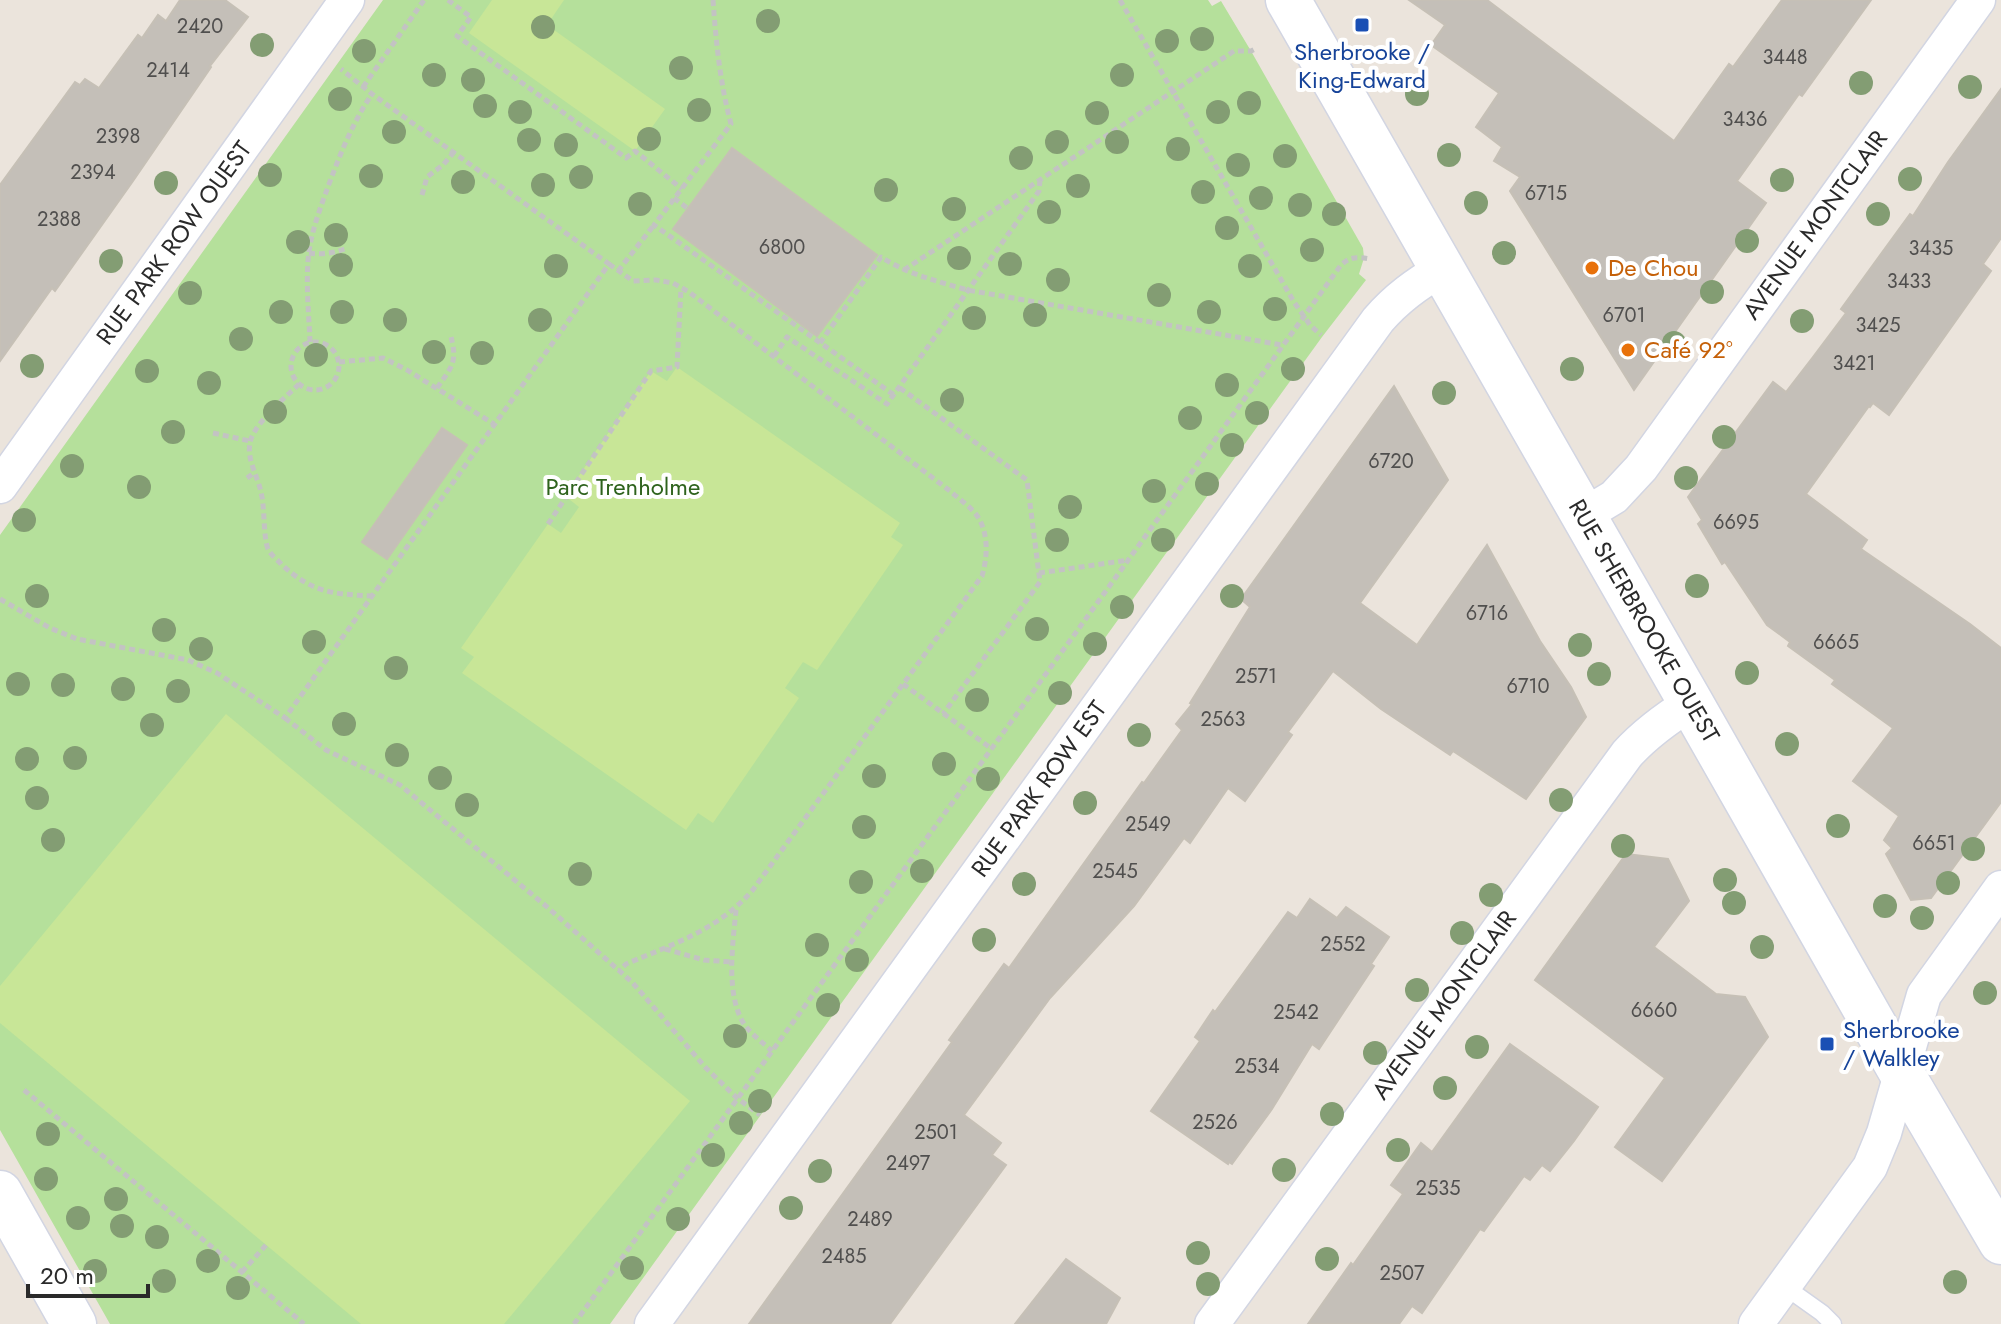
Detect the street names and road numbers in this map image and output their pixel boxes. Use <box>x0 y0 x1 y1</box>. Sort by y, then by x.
street label: AVENUE MONTCLAIR <box>1734 122 1896 327</box>
street label: RUE PARK ROW OUEST <box>88 134 260 352</box>
street label: RUE SHERBROOKE OUEST <box>1560 492 1729 749</box>
street label: RUE PARK ROW EST <box>963 693 1115 884</box>
street label: AVENUE MONTCLAIR <box>1363 902 1525 1107</box>

